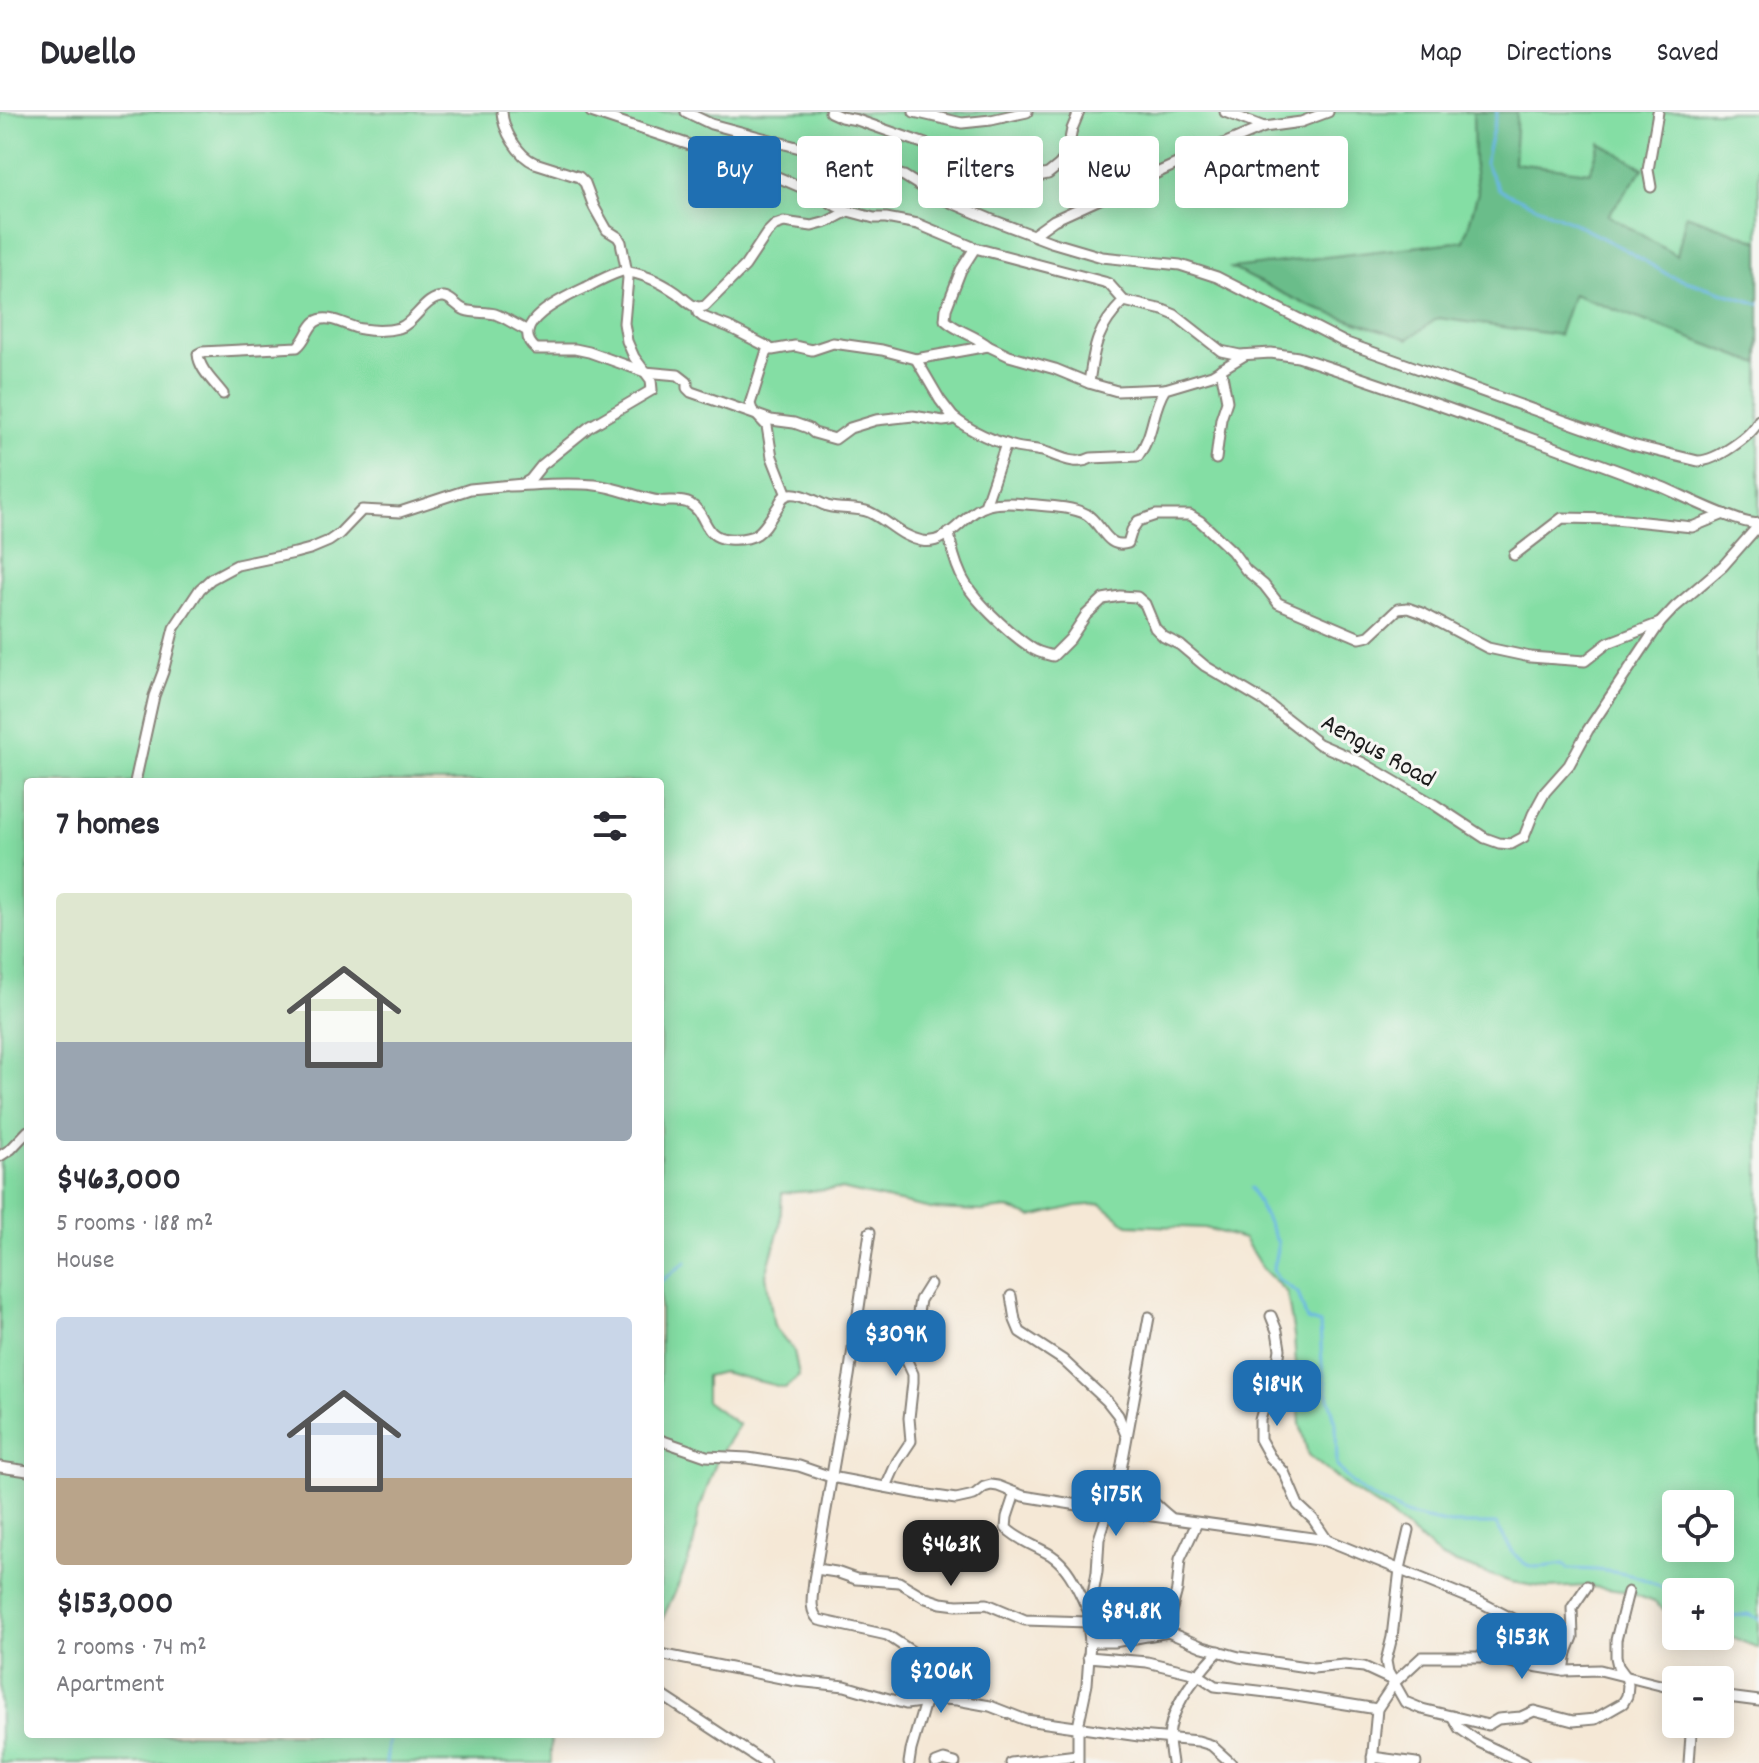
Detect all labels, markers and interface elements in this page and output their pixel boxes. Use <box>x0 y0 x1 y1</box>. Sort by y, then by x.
text: Dwello <box>40 28 136 83</box>
text: Map <box>1420 35 1462 75</box>
text: Directions <box>1506 35 1612 75</box>
text: Saved <box>1656 35 1719 75</box>
chip: Buy <box>688 136 781 208</box>
chip: Rent <box>797 136 902 208</box>
chip: Filters <box>918 136 1043 208</box>
chip: New <box>1059 136 1159 208</box>
chip: Apartment <box>1175 136 1348 208</box>
street label: Aengus Road <box>1313 705 1441 799</box>
text: 7 homes <box>56 802 160 851</box>
icon: filters <box>588 804 632 848</box>
icon: home <box>272 945 416 1089</box>
text: $463,000 <box>56 1157 181 1206</box>
text: 5 rooms · 188 m² <box>56 1206 213 1243</box>
text: House <box>56 1243 114 1280</box>
pin: $309K <box>840 1310 952 1378</box>
text: $309K <box>865 1317 927 1354</box>
pin: $184K <box>1221 1360 1333 1428</box>
text: $184K <box>1251 1367 1303 1404</box>
icon: home <box>272 1369 416 1513</box>
pin: $175K <box>1060 1470 1172 1538</box>
text: $175K <box>1090 1477 1142 1514</box>
map controls <box>1662 1490 1734 1738</box>
button: locate <box>1662 1490 1734 1562</box>
pin: $463K <box>895 1520 1007 1588</box>
text: $463K <box>921 1527 981 1564</box>
button: + <box>1662 1578 1734 1650</box>
text: $153,000 <box>56 1581 174 1630</box>
pin: $84.8K <box>1066 1587 1196 1655</box>
text: $84.8K <box>1100 1594 1162 1631</box>
pin: $153K <box>1466 1613 1578 1681</box>
text: $153K <box>1495 1620 1549 1657</box>
text: 2 rooms · 74 m² <box>56 1630 207 1667</box>
pin: $206K <box>885 1647 997 1715</box>
text: $206K <box>909 1654 973 1691</box>
button: − <box>1662 1666 1734 1738</box>
text: Apartment <box>56 1667 165 1704</box>

